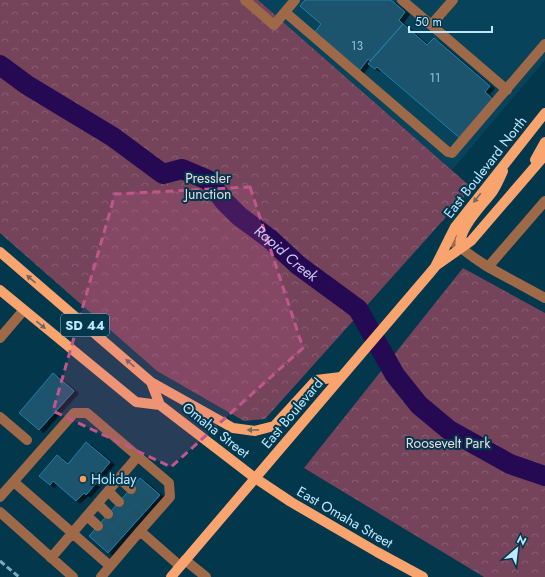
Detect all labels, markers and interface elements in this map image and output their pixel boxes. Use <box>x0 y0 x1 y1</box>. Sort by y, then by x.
scale bar <box>409 8 492 34</box>
text: 50 m <box>415 13 442 31</box>
house number: 13 <box>351 37 363 55</box>
house number: 11 <box>430 69 440 87</box>
street label: East Boulevard North <box>439 112 531 222</box>
park label: Pressler Junction <box>183 168 231 204</box>
one-way arrow <box>474 193 482 203</box>
water label: Rapid Creek <box>250 220 323 287</box>
one-way arrow <box>26 274 36 283</box>
road number: SD 44 <box>61 314 109 336</box>
one-way arrow <box>35 320 46 329</box>
one-way arrow <box>124 359 135 368</box>
street label: East Boulevard <box>257 374 327 452</box>
street label: Omaha Street <box>178 397 254 463</box>
one-way arrow <box>246 427 259 433</box>
park label: Roosevelt Park <box>406 433 491 453</box>
place label: Holiday <box>91 469 137 489</box>
marker: Holiday <box>78 474 88 484</box>
street label: East Omaha Street <box>293 481 397 553</box>
north arrow <box>497 529 537 569</box>
text: N <box>514 531 529 549</box>

